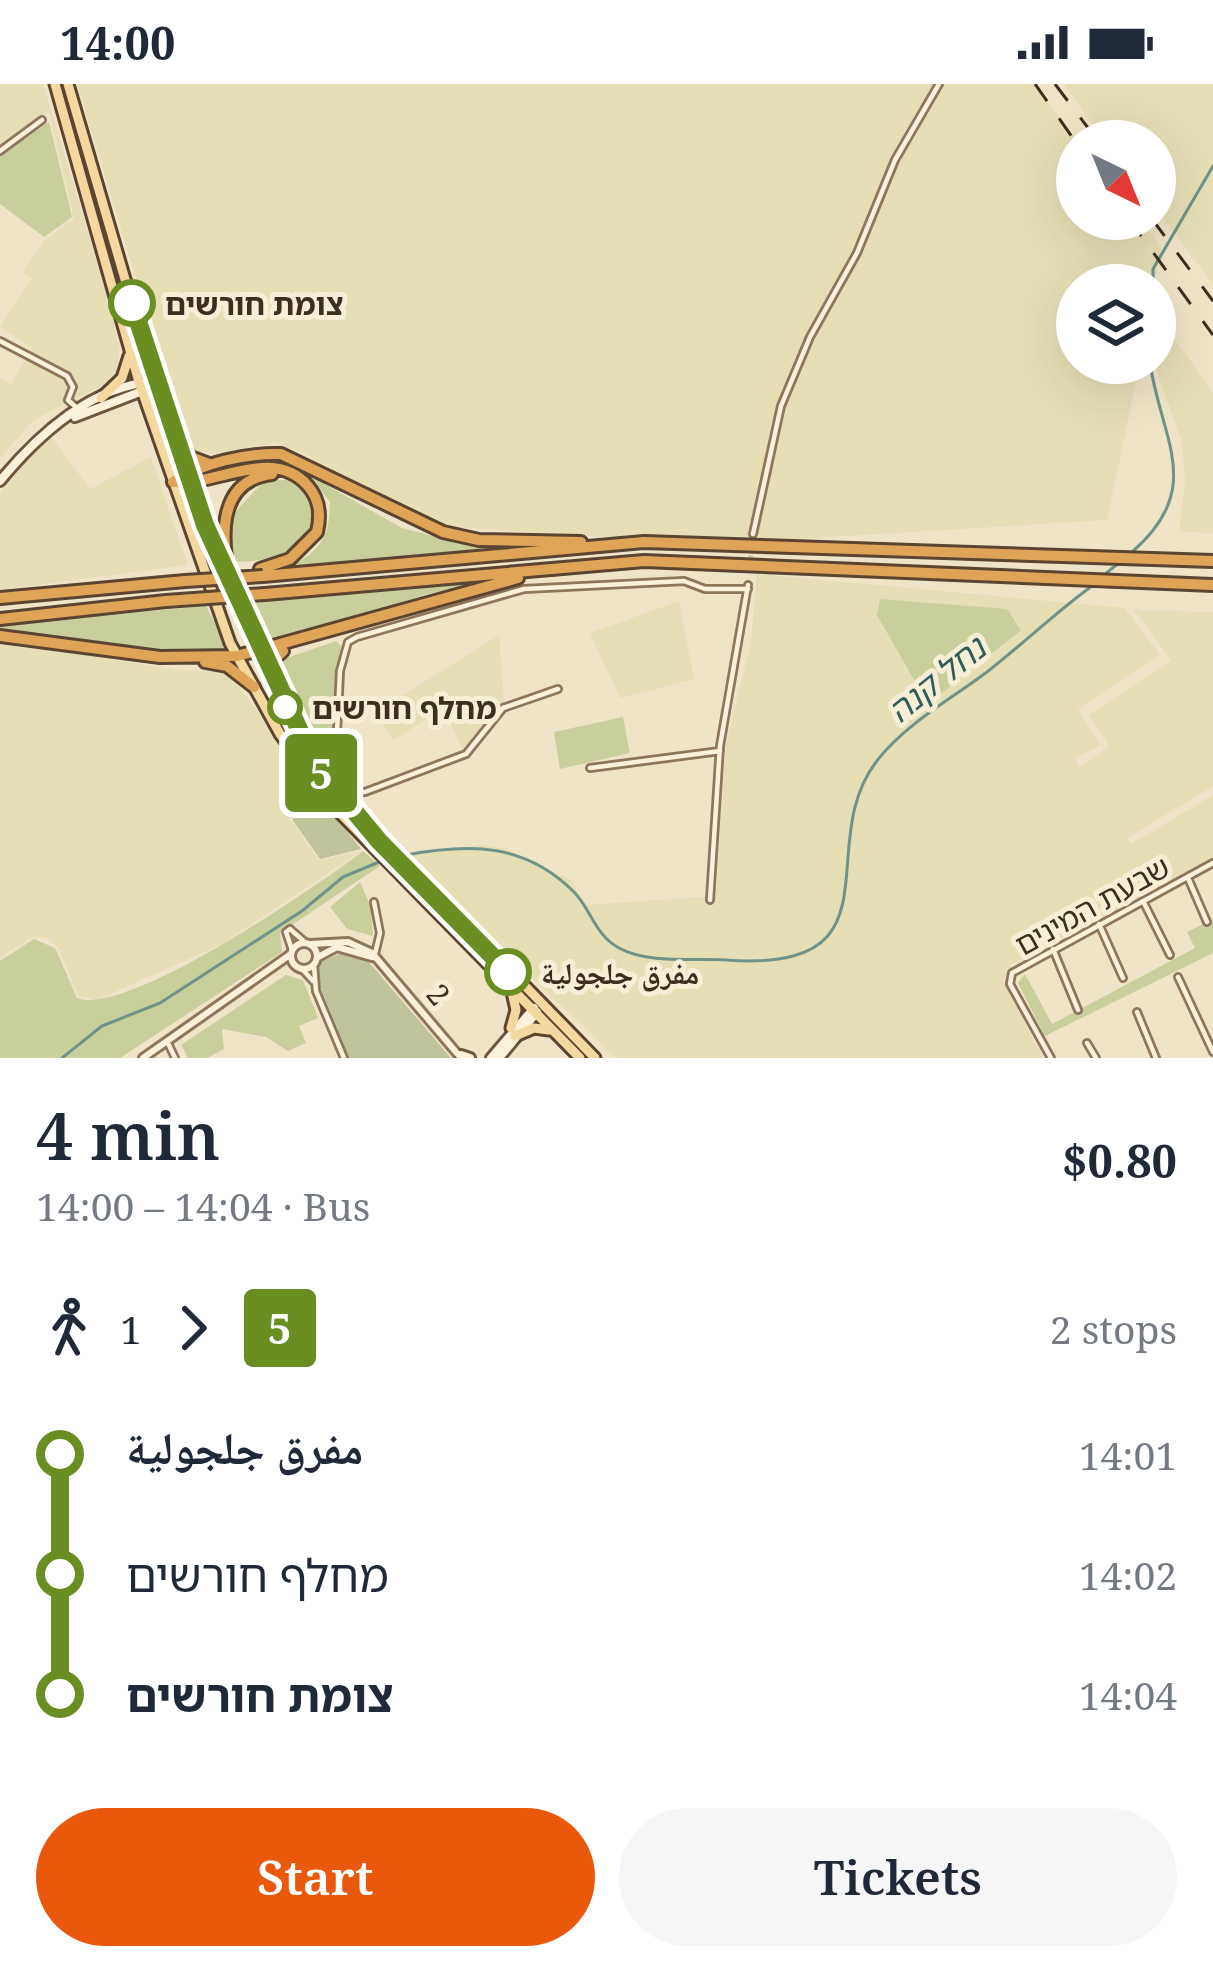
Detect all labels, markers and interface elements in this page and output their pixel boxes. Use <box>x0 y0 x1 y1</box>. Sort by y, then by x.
text: 14:00 <box>60 12 175 73</box>
north arrow <box>1056 120 1176 240</box>
map controls <box>1056 120 1176 384</box>
button: layers <box>1056 264 1176 384</box>
marker: צומת חורשים <box>110 281 154 325</box>
place label: צומת חורשים <box>165 283 344 324</box>
water label: נחל קנה <box>878 624 996 732</box>
place label: מחלף חורשים <box>312 687 497 728</box>
marker: מחלף חורשים <box>269 691 301 723</box>
line badge: 5 <box>282 734 360 812</box>
text: 5 <box>309 744 333 801</box>
street label: שבעת המינים <box>1007 846 1177 964</box>
marker: مفرق جلجولية <box>486 950 530 994</box>
place label: مفرق جلجولية <box>541 952 699 993</box>
street label: 2 <box>418 975 460 1013</box>
text: 4 min <box>36 1089 220 1179</box>
text: $0.80 <box>1062 1130 1177 1191</box>
text: 14:00 – 14:04 · Bus <box>36 1179 370 1232</box>
icon: walk <box>36 1295 102 1361</box>
icon: forward <box>160 1295 226 1361</box>
text: 5 <box>268 1299 292 1356</box>
text: 1 <box>120 1302 142 1355</box>
text: 2 stops <box>1050 1302 1177 1355</box>
text: مفرق جلجولية <box>126 1416 363 1477</box>
text: 14:01 <box>1079 1428 1177 1481</box>
text: מחלף חורשים <box>126 1544 389 1605</box>
text: 14:02 <box>1079 1548 1177 1601</box>
text: צומת חורשים <box>126 1664 394 1725</box>
text: 14:04 <box>1079 1668 1177 1721</box>
button: Start <box>36 1808 595 1946</box>
button: Tickets <box>619 1808 1177 1946</box>

